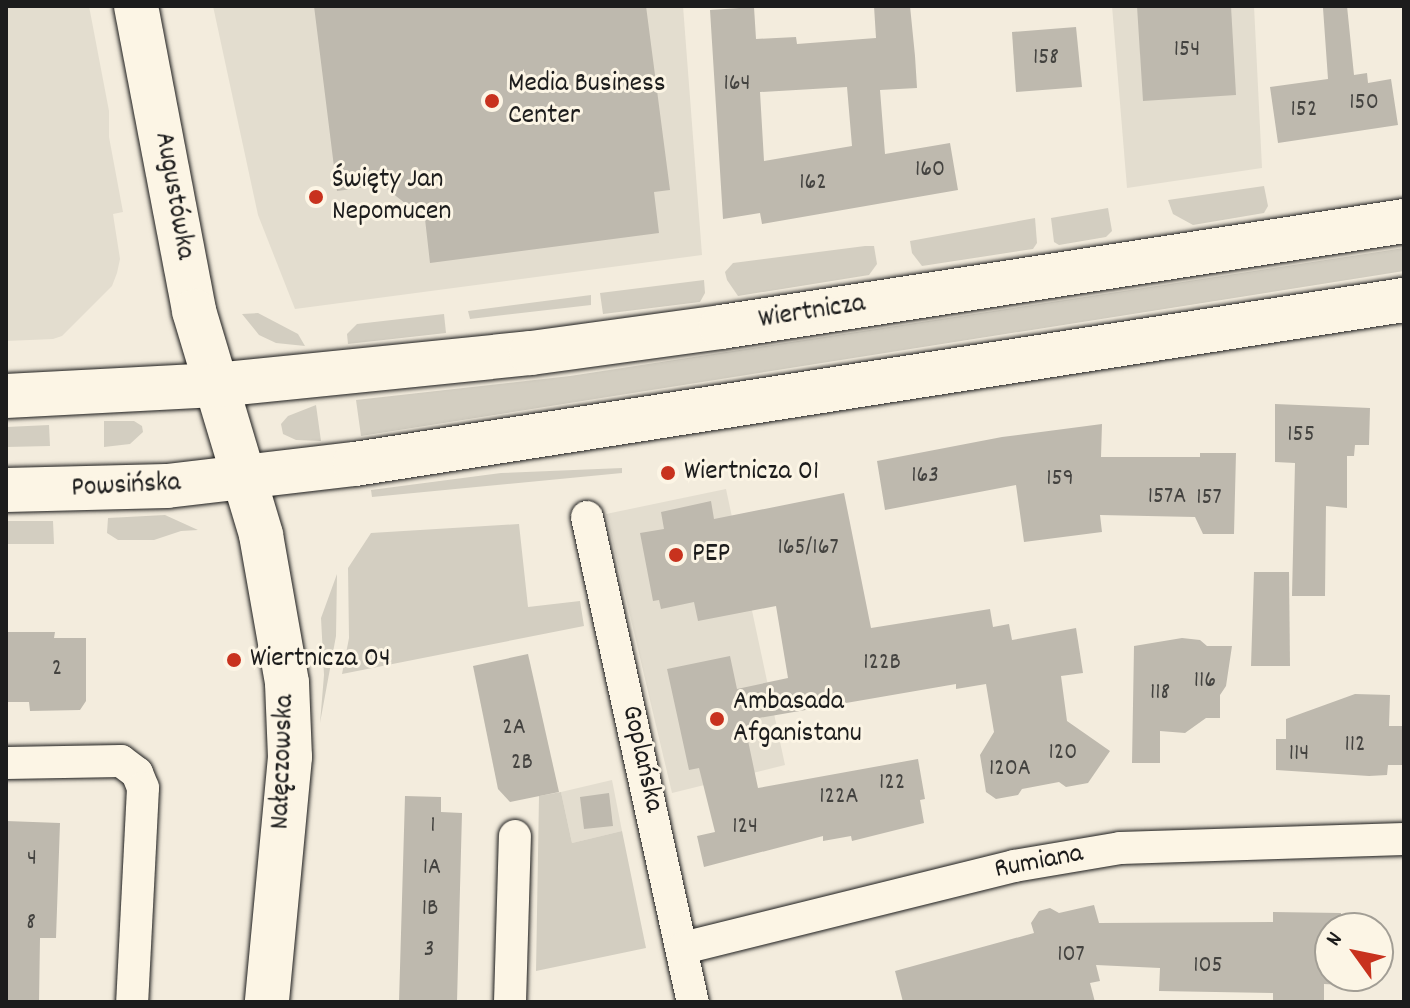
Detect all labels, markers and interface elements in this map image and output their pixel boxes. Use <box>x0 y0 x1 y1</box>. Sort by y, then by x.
house number: 154 <box>1174 37 1200 65</box>
house number: 158 <box>1033 45 1059 73</box>
place label: Media Business Center <box>508 68 666 134</box>
house number: 164 <box>724 71 750 99</box>
house number: 150 <box>1349 90 1379 118</box>
marker: Media Business Center <box>483 92 501 110</box>
house number: 152 <box>1291 97 1317 125</box>
street label: Augustówka <box>145 130 201 262</box>
house number: 160 <box>915 157 945 185</box>
place label: Święty Jan Nepomucen <box>332 164 451 230</box>
house number: 162 <box>799 170 827 198</box>
marker: Święty Jan Nepomucen <box>307 188 325 206</box>
street label: Wiertnicza <box>756 288 868 338</box>
house number: 155 <box>1287 422 1315 450</box>
place label: Wiertnicza 01 <box>684 456 819 490</box>
house number: 163 <box>911 463 939 491</box>
marker: Wiertnicza 01 <box>659 464 677 482</box>
house number: 159 <box>1046 466 1074 494</box>
street label: Powsińska <box>70 467 182 507</box>
house number: 157A <box>1148 484 1186 512</box>
house number: 157 <box>1196 485 1222 513</box>
house number: 165/167 <box>777 535 839 563</box>
place label: PEP <box>692 538 730 572</box>
marker: PEP <box>667 546 685 564</box>
place label: Wiertnicza 04 <box>250 643 391 677</box>
house number: 122B <box>863 650 901 678</box>
marker: Wiertnicza 04 <box>225 651 243 669</box>
house number: 2 <box>52 656 62 684</box>
house number: 116 <box>1194 668 1216 696</box>
house number: 118 <box>1150 680 1170 708</box>
place label: Ambasada Afganistanu <box>733 686 862 752</box>
street label: Nałęczowska <box>265 694 303 830</box>
street label: Goplańska <box>612 702 670 816</box>
marker: Ambasada Afganistanu <box>708 710 726 728</box>
house number: 2A <box>502 715 526 743</box>
house number: 112 <box>1345 732 1365 760</box>
house number: 120 <box>1049 740 1077 768</box>
house number: 114 <box>1289 741 1309 769</box>
house number: 2B <box>511 750 533 778</box>
house number: 120A <box>989 756 1031 784</box>
house number: 122 <box>879 770 905 798</box>
house number: 122A <box>819 784 859 812</box>
house number: 1 <box>430 813 436 841</box>
house number: 124 <box>732 814 758 842</box>
street label: Rumiana <box>992 838 1086 888</box>
house number: 4 <box>27 846 37 874</box>
house number: 1A <box>423 855 441 883</box>
house number: 1B <box>422 896 438 924</box>
house number: 8 <box>26 910 36 938</box>
north arrow <box>1314 912 1394 992</box>
text: N <box>1319 927 1351 953</box>
house number: 3 <box>424 937 434 965</box>
house number: 107 <box>1057 942 1085 970</box>
house number: 105 <box>1193 953 1223 981</box>

